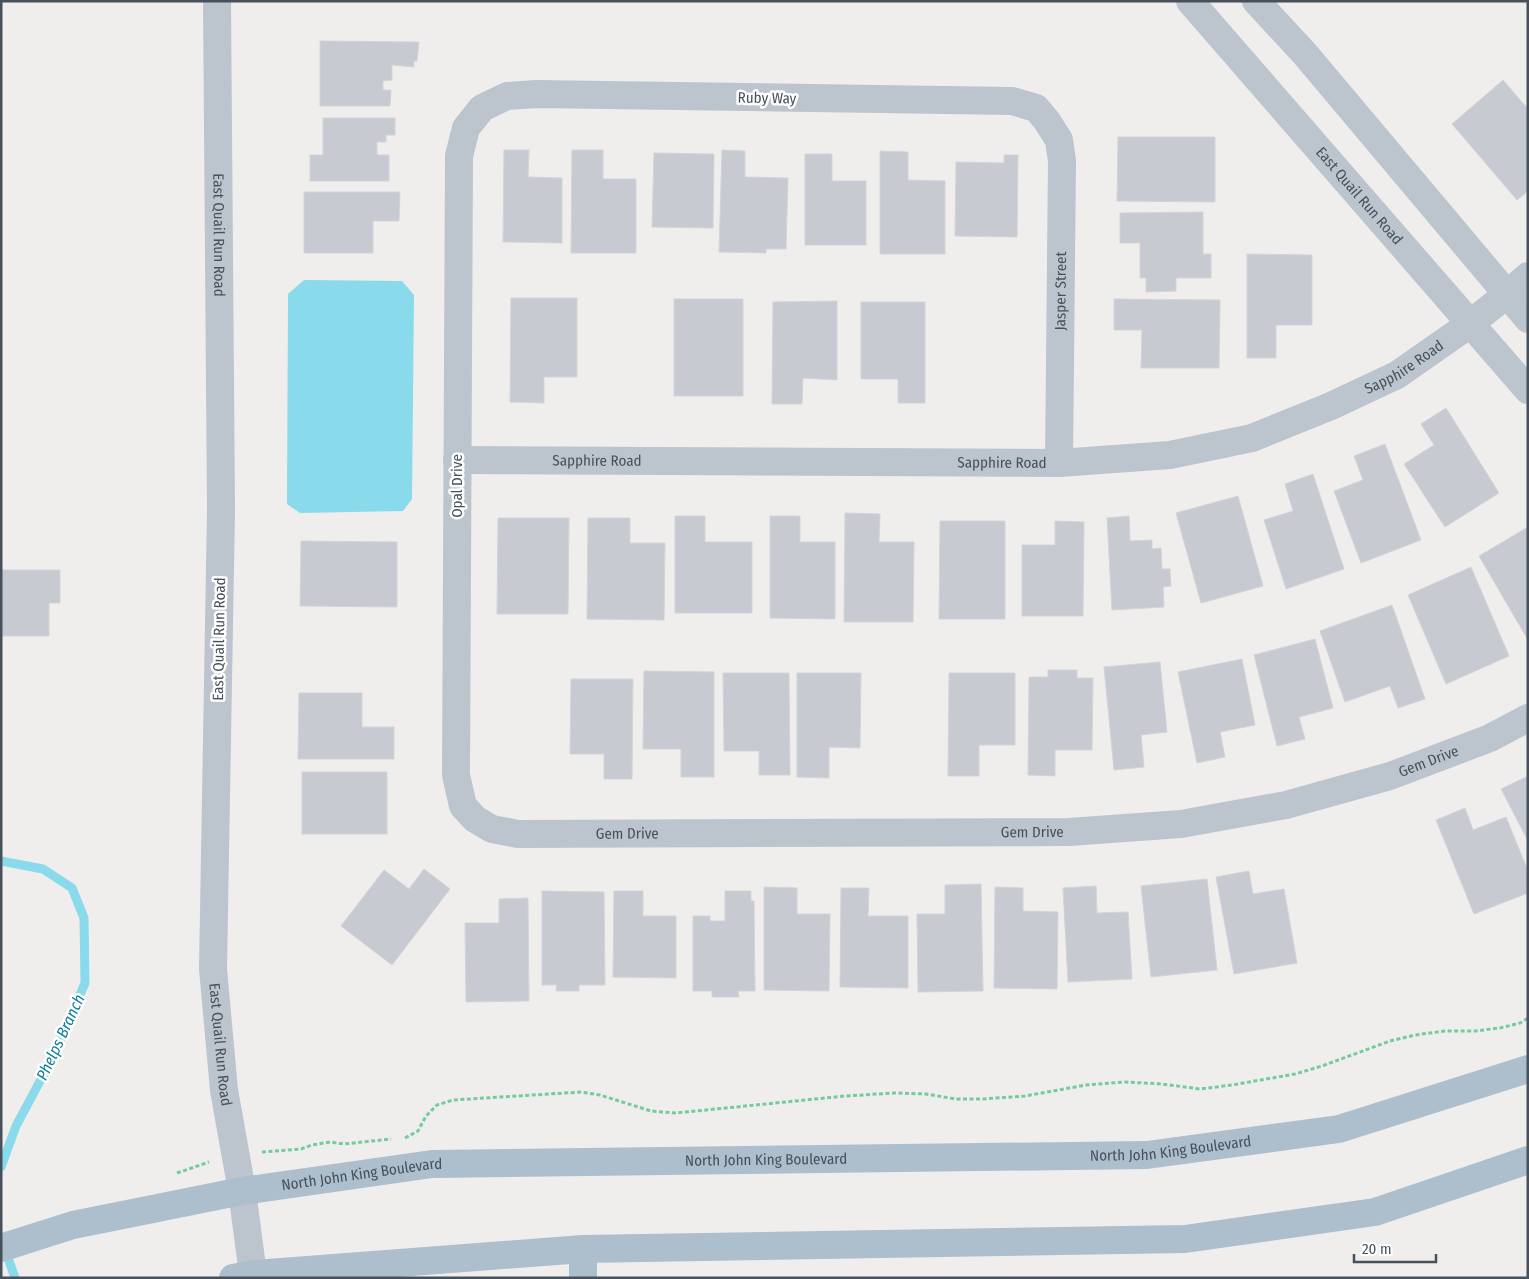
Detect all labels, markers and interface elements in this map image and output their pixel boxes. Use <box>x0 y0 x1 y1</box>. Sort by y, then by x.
street label: Ruby Way <box>737 88 797 108</box>
street label: East Quail Run Road <box>1312 143 1407 248</box>
street label: East Quail Run Road <box>209 173 228 297</box>
street label: Jasper Street <box>1051 251 1070 331</box>
street label: Sapphire Road <box>1362 336 1447 398</box>
street label: Sapphire Road <box>552 451 642 470</box>
street label: Sapphire Road <box>957 453 1047 472</box>
street label: Opal Drive <box>448 454 466 518</box>
street label: East Quail Run Road <box>209 577 229 701</box>
street label: Gem Drive <box>1396 742 1461 781</box>
street label: Gem Drive <box>1001 823 1064 841</box>
street label: Gem Drive <box>596 824 659 843</box>
street label: East Quail Run Road <box>205 982 236 1107</box>
water label: Phelps Branch <box>32 991 89 1083</box>
street label: North John King Boulevard <box>1090 1132 1252 1165</box>
street label: North John King Boulevard <box>685 1150 847 1170</box>
street label: North John King Boulevard <box>280 1155 442 1194</box>
scale bar <box>1354 1232 1436 1264</box>
text: 20 m <box>1362 1240 1392 1258</box>

